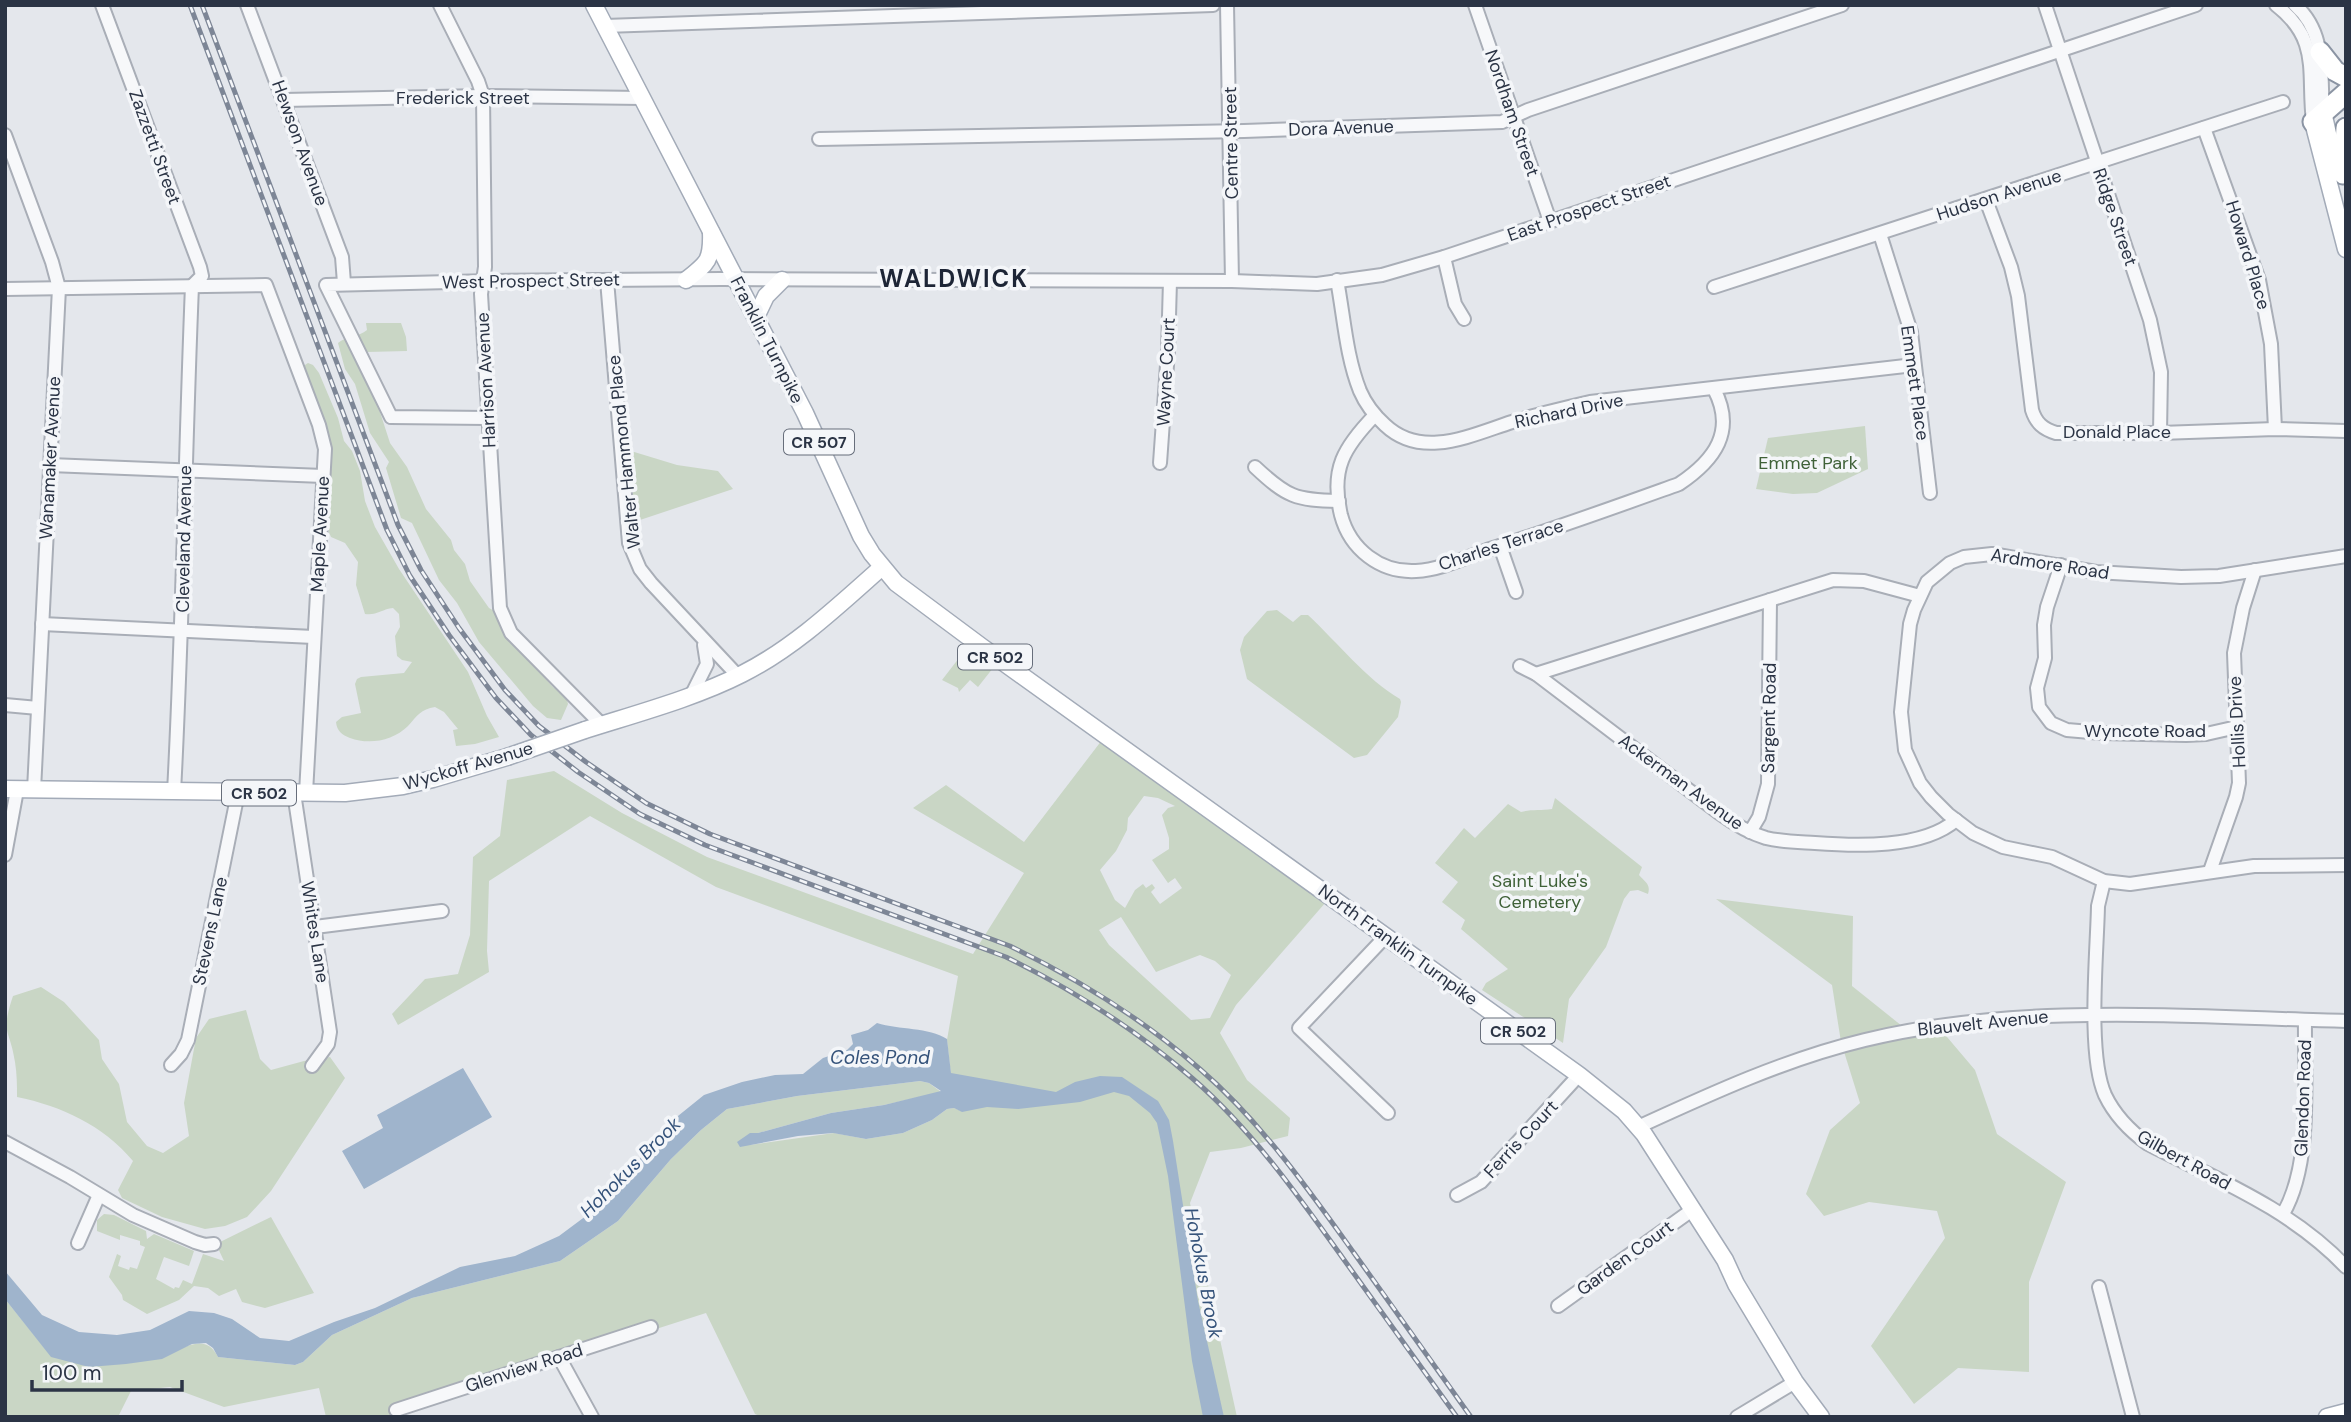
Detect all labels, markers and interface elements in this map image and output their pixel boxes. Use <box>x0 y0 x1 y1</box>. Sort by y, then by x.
street label: Nordham Street <box>1479 46 1545 180</box>
street label: Hewson Avenue <box>266 77 334 209</box>
street label: Zazzetti Street <box>123 86 187 208</box>
street label: Frederick Street <box>396 86 530 110</box>
street label: Centre Street <box>1218 86 1244 200</box>
street label: Dora Avenue <box>1288 114 1394 142</box>
street label: Hudson Avenue <box>1934 164 2064 226</box>
street label: Ridge Street <box>2087 165 2143 269</box>
street label: East Prospect Street <box>1504 169 1674 247</box>
street label: Howard Place <box>2220 197 2276 313</box>
district label: WALDWICK <box>879 263 1029 294</box>
street label: West Prospect Street <box>442 267 620 295</box>
street label: Franklin Turnpike <box>725 272 809 408</box>
street label: Harrison Avenue <box>470 312 502 448</box>
street label: Wayne Court <box>1151 317 1181 427</box>
street label: Emmett Place <box>1895 324 1935 442</box>
street label: Walter Hammond Place <box>602 354 646 550</box>
street label: Wanamaker Avenue <box>34 376 66 540</box>
street label: Richard Drive <box>1512 388 1626 434</box>
street label: Donald Place <box>2063 420 2171 444</box>
road number: CR 507 <box>784 430 854 454</box>
park label: Emmet Park <box>1758 451 1858 475</box>
street label: Cleveland Avenue <box>171 465 197 613</box>
street label: Maple Avenue <box>305 475 335 593</box>
street label: Charles Terrace <box>1435 513 1567 577</box>
street label: Ardmore Road <box>1989 543 2111 585</box>
road number: CR 502 <box>958 644 1032 670</box>
street label: Sargent Road <box>1756 662 1782 774</box>
street label: Hollis Drive <box>2223 676 2251 768</box>
street label: Wyncote Road <box>2084 719 2206 743</box>
street label: Ackerman Avenue <box>1614 728 1748 836</box>
street label: Wyckoff Avenue <box>400 736 536 796</box>
road number: CR 502 <box>222 780 296 806</box>
park label: Saint Luke's Cemetery <box>1492 869 1588 914</box>
street label: Stevens Lane <box>187 875 233 987</box>
street label: Whites Lane <box>295 879 335 985</box>
street label: North Franklin Turnpike <box>1313 879 1483 1011</box>
street label: Blauvelt Avenue <box>1916 1004 2050 1042</box>
road number: CR 502 <box>1481 1018 1555 1044</box>
street label: Glendon Road <box>2289 1039 2317 1157</box>
water label: Coles Pond <box>830 1045 931 1070</box>
street label: Ferris Court <box>1479 1095 1563 1183</box>
water label: Hohokus Brook <box>575 1111 686 1223</box>
street label: Gilbert Road <box>2133 1124 2235 1196</box>
water label: Hohokus Brook <box>1179 1206 1228 1341</box>
street label: Garden Court <box>1572 1215 1678 1301</box>
street label: Glenview Road <box>462 1338 586 1398</box>
scale bar <box>32 1348 182 1392</box>
text: 100 m <box>42 1359 102 1387</box>

